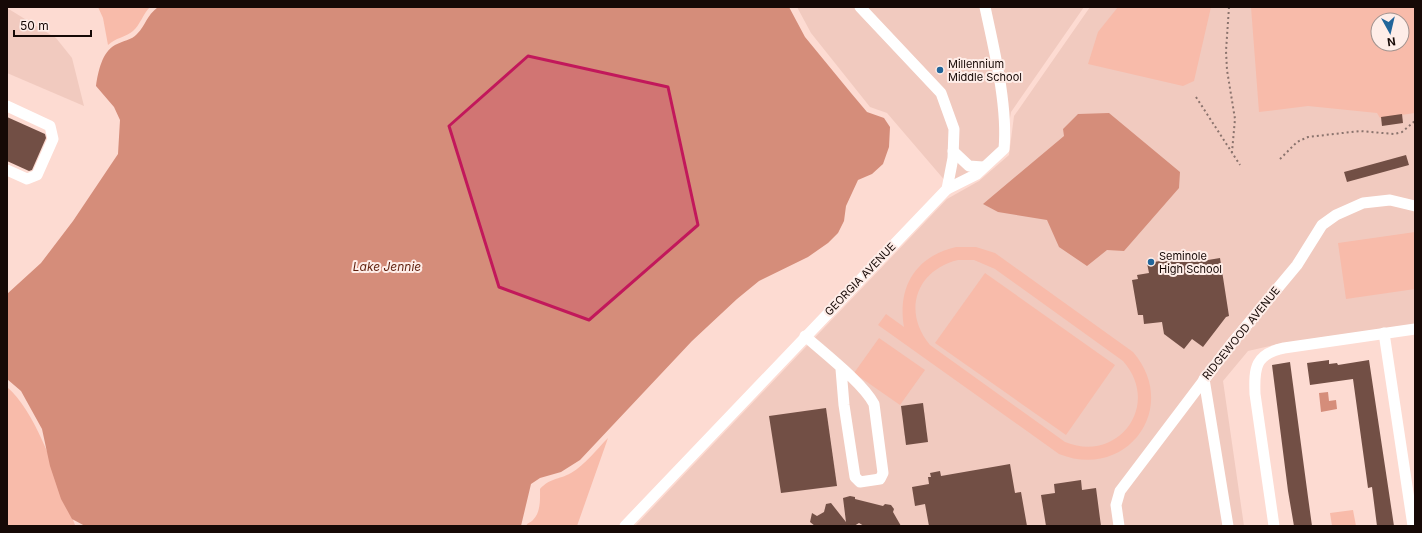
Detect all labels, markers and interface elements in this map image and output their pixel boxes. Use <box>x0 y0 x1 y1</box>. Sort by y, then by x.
scale bar <box>14 12 91 38</box>
north arrow <box>1370 12 1410 52</box>
text: 50 m <box>20 18 49 33</box>
text: N <box>1386 34 1397 49</box>
place label: Millennium Middle School <box>948 57 1022 84</box>
marker: Millennium Middle School <box>935 65 945 75</box>
street label: GEORGIA AVENUE <box>822 240 898 318</box>
place label: Seminole High School <box>1159 249 1222 276</box>
marker: Seminole High School <box>1146 257 1156 267</box>
water label: Lake Jennie <box>353 259 421 274</box>
street label: RIDGEWOOD AVENUE <box>1199 284 1283 382</box>

